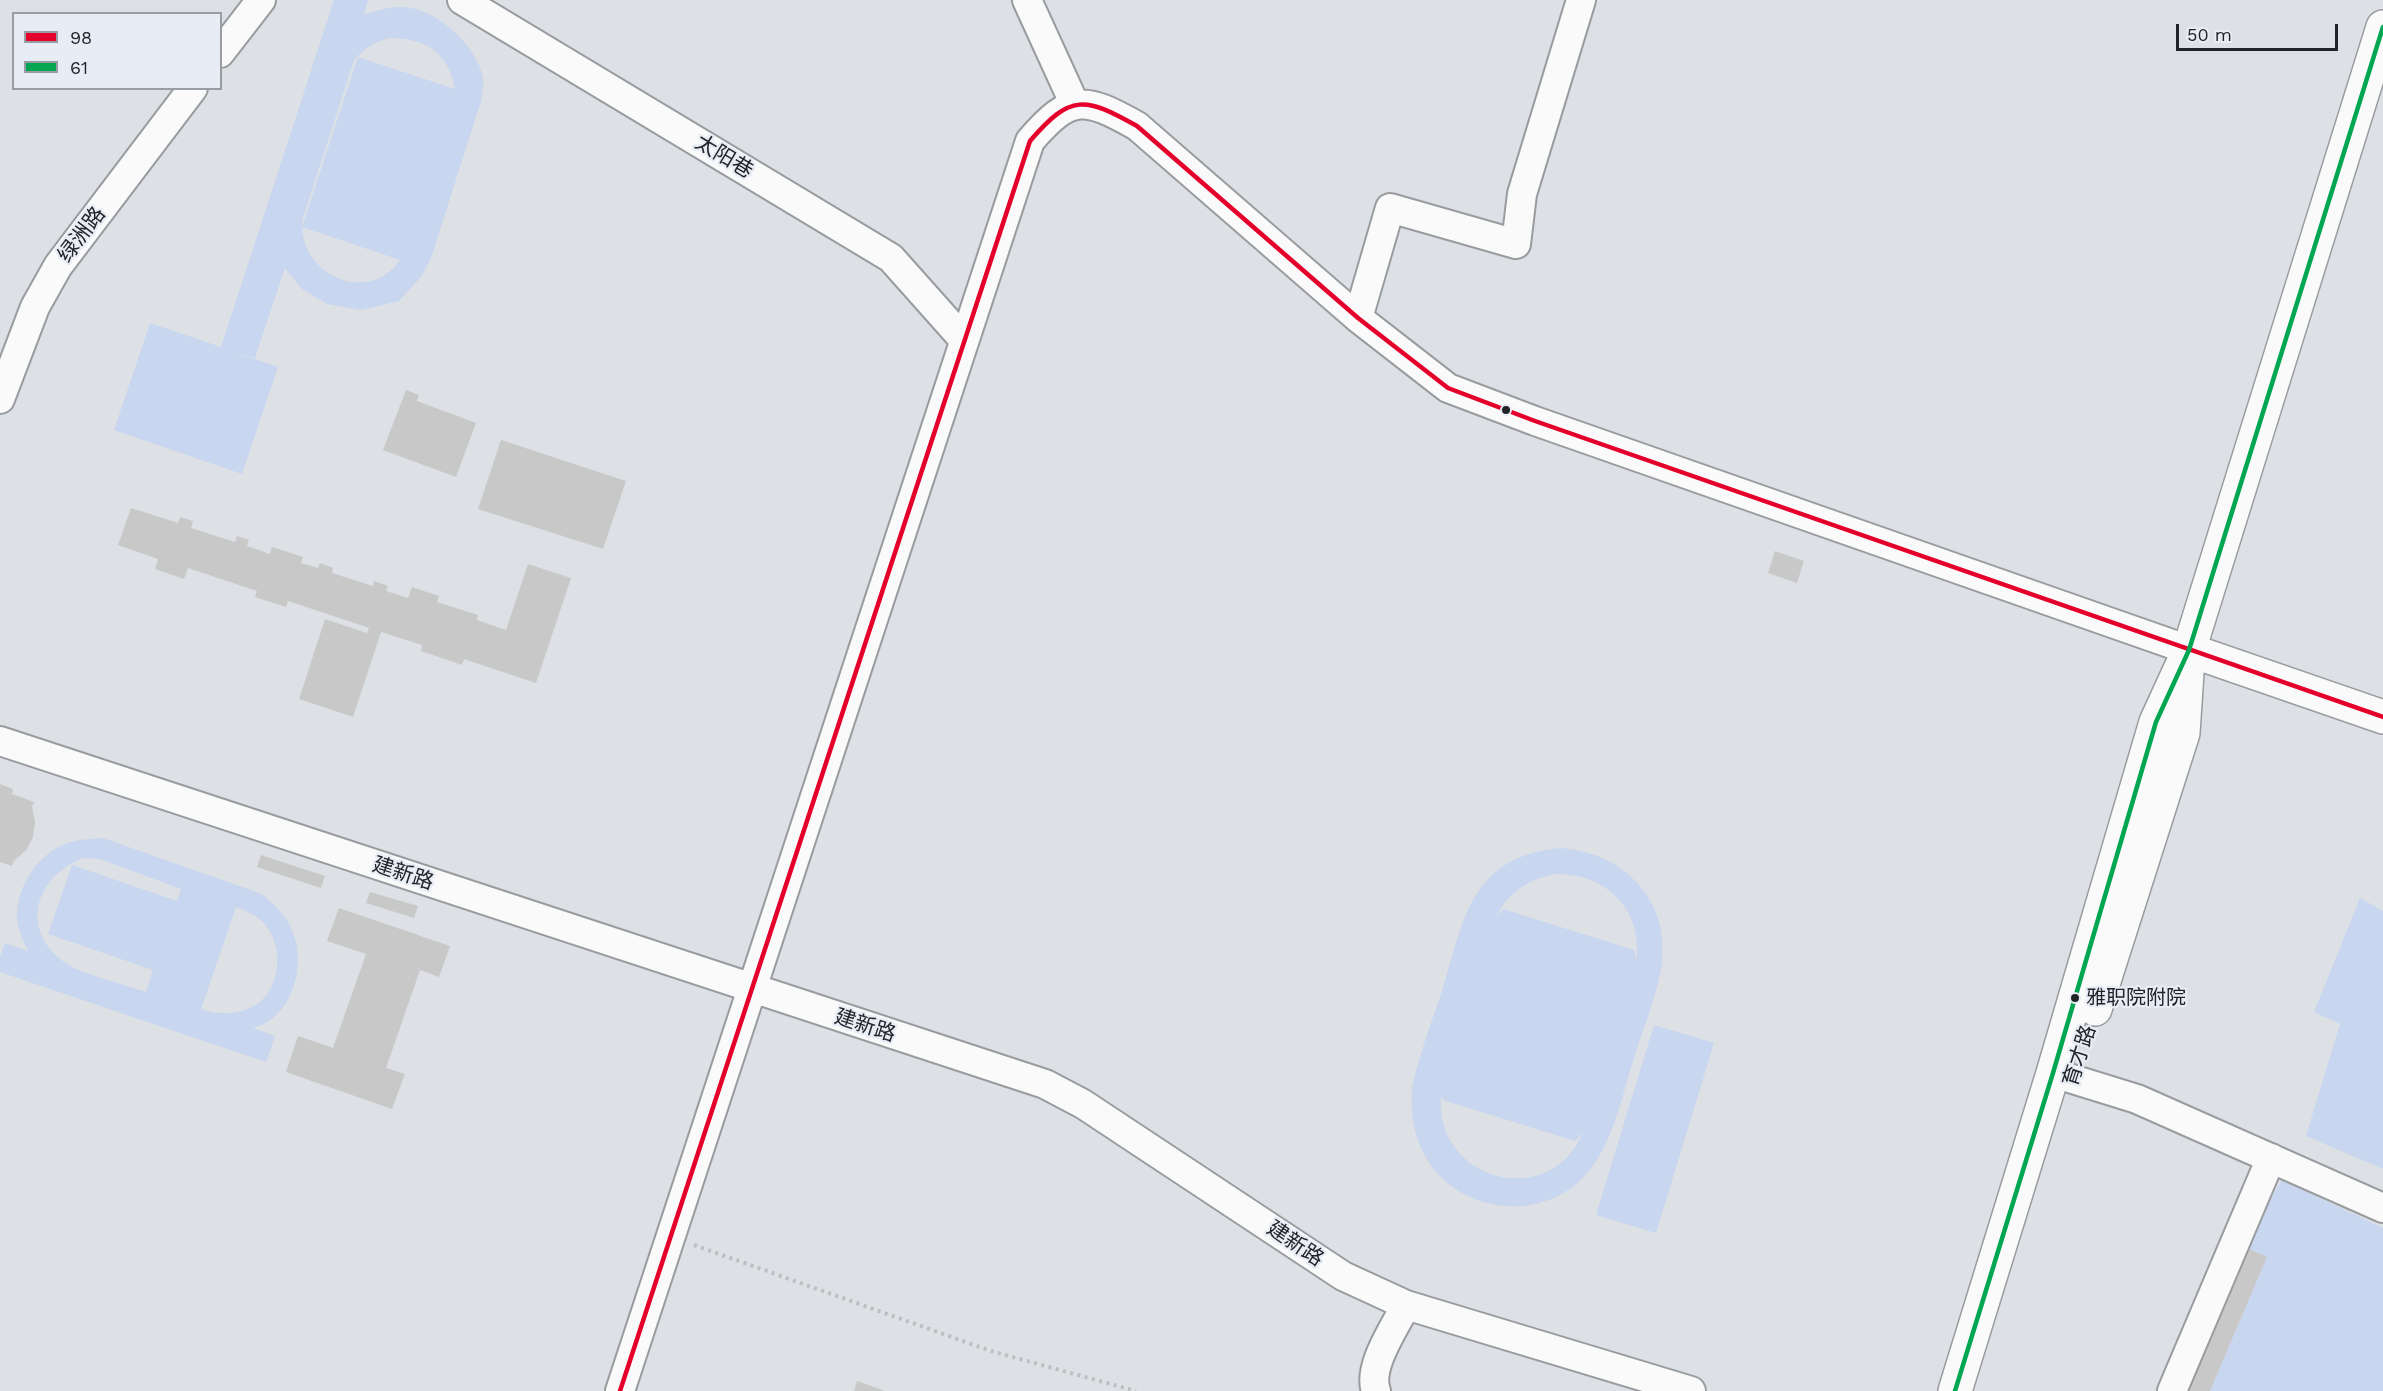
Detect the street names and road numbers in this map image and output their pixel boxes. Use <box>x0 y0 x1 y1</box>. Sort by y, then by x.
street label: 太阳巷 <box>691 130 757 184</box>
street label: 绿洲路 <box>53 202 111 268</box>
street label: 建新路 <box>369 852 437 896</box>
street label: 建新路 <box>831 1004 899 1048</box>
street label: 育才路 <box>2058 1022 2102 1090</box>
street label: 建新路 <box>1262 1216 1328 1272</box>

